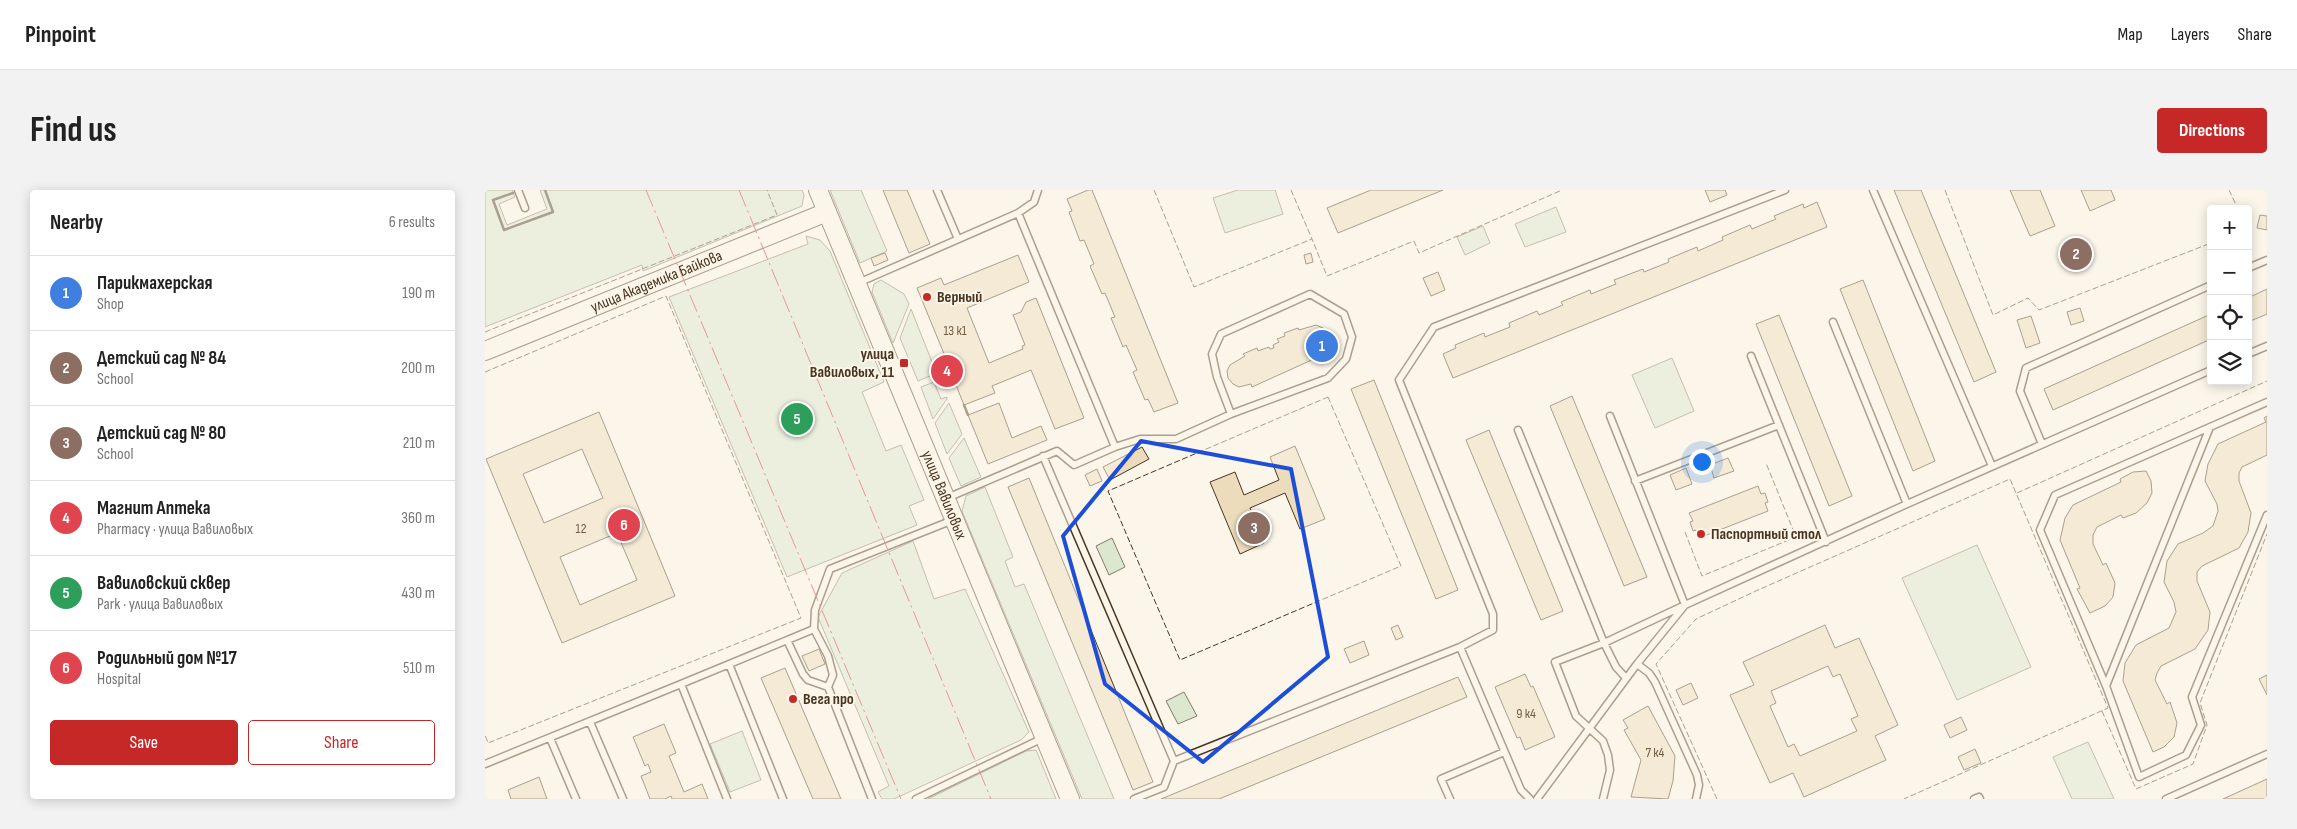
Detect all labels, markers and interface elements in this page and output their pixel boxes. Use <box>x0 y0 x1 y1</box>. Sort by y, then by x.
text: Pinpoint <box>25 20 96 49</box>
text: Map <box>2118 24 2143 45</box>
text: Layers <box>2171 24 2210 45</box>
text: Share <box>2238 24 2272 45</box>
button: Directions <box>2157 108 2267 153</box>
text: Find us <box>30 109 117 152</box>
map controls <box>2207 205 2252 385</box>
button: + <box>2207 205 2252 250</box>
text: Nearby <box>50 210 103 235</box>
text: 6 results <box>389 213 435 232</box>
pin: 2 <box>2060 235 2092 273</box>
street label: улица Академика Байкова <box>588 246 725 317</box>
button: − <box>2207 250 2252 295</box>
text: Парикмахерская <box>97 272 213 295</box>
text: 1 <box>63 284 69 303</box>
text: 190 m <box>402 284 435 303</box>
place label: Верный <box>937 288 982 307</box>
marker: Верный <box>921 291 933 303</box>
text: Shop <box>97 295 124 314</box>
button: locate <box>2207 295 2252 340</box>
house number: 13 к1 <box>943 322 967 339</box>
pin: 1 <box>1306 327 1338 365</box>
button: layers <box>2207 340 2252 385</box>
place label: улица Вавиловых, 11 <box>810 345 895 382</box>
text: Детский сад № 84 <box>97 347 226 370</box>
pin: 4 <box>931 352 963 390</box>
marker: улица Вавиловых, 11 <box>898 357 910 369</box>
text: 2 <box>62 359 70 378</box>
text: 200 m <box>401 359 435 378</box>
text: School <box>97 370 133 389</box>
pin: 5 <box>781 400 813 438</box>
text: Детский сад № 80 <box>97 422 226 445</box>
text: 3 <box>62 434 70 453</box>
text: 210 m <box>403 434 435 453</box>
text: School <box>97 445 133 464</box>
street label: улица Вавиловых <box>917 448 971 542</box>
your location <box>1689 449 1715 475</box>
text: Магнит Аптека <box>97 497 211 520</box>
pin: 6 <box>608 506 640 544</box>
text: 4 <box>62 509 70 528</box>
text: 360 m <box>401 509 435 528</box>
pin: 3 <box>1238 509 1270 547</box>
text: Pharmacy · улица Вавиловых <box>97 520 253 539</box>
house number: 12 <box>576 520 587 537</box>
place label: Паспортный стол <box>1711 525 1822 544</box>
marker: Паспортный стол <box>1695 528 1707 540</box>
text: Вавиловский сквер <box>97 572 231 595</box>
text: 5 <box>62 584 70 603</box>
text: 430 m <box>402 584 435 603</box>
text: Park · улица Вавиловых <box>97 595 223 614</box>
text: Родильный дом №17 <box>97 647 237 670</box>
text: 6 <box>62 659 70 678</box>
text: 510 m <box>403 659 435 678</box>
text: Hospital <box>97 670 141 689</box>
place label: Вега про <box>803 690 854 709</box>
marker: Вега про <box>787 693 799 705</box>
house number: 9 к4 <box>1516 705 1536 722</box>
button: Save <box>50 720 238 765</box>
button: Share <box>248 720 435 765</box>
house number: 7 к4 <box>1646 744 1665 761</box>

